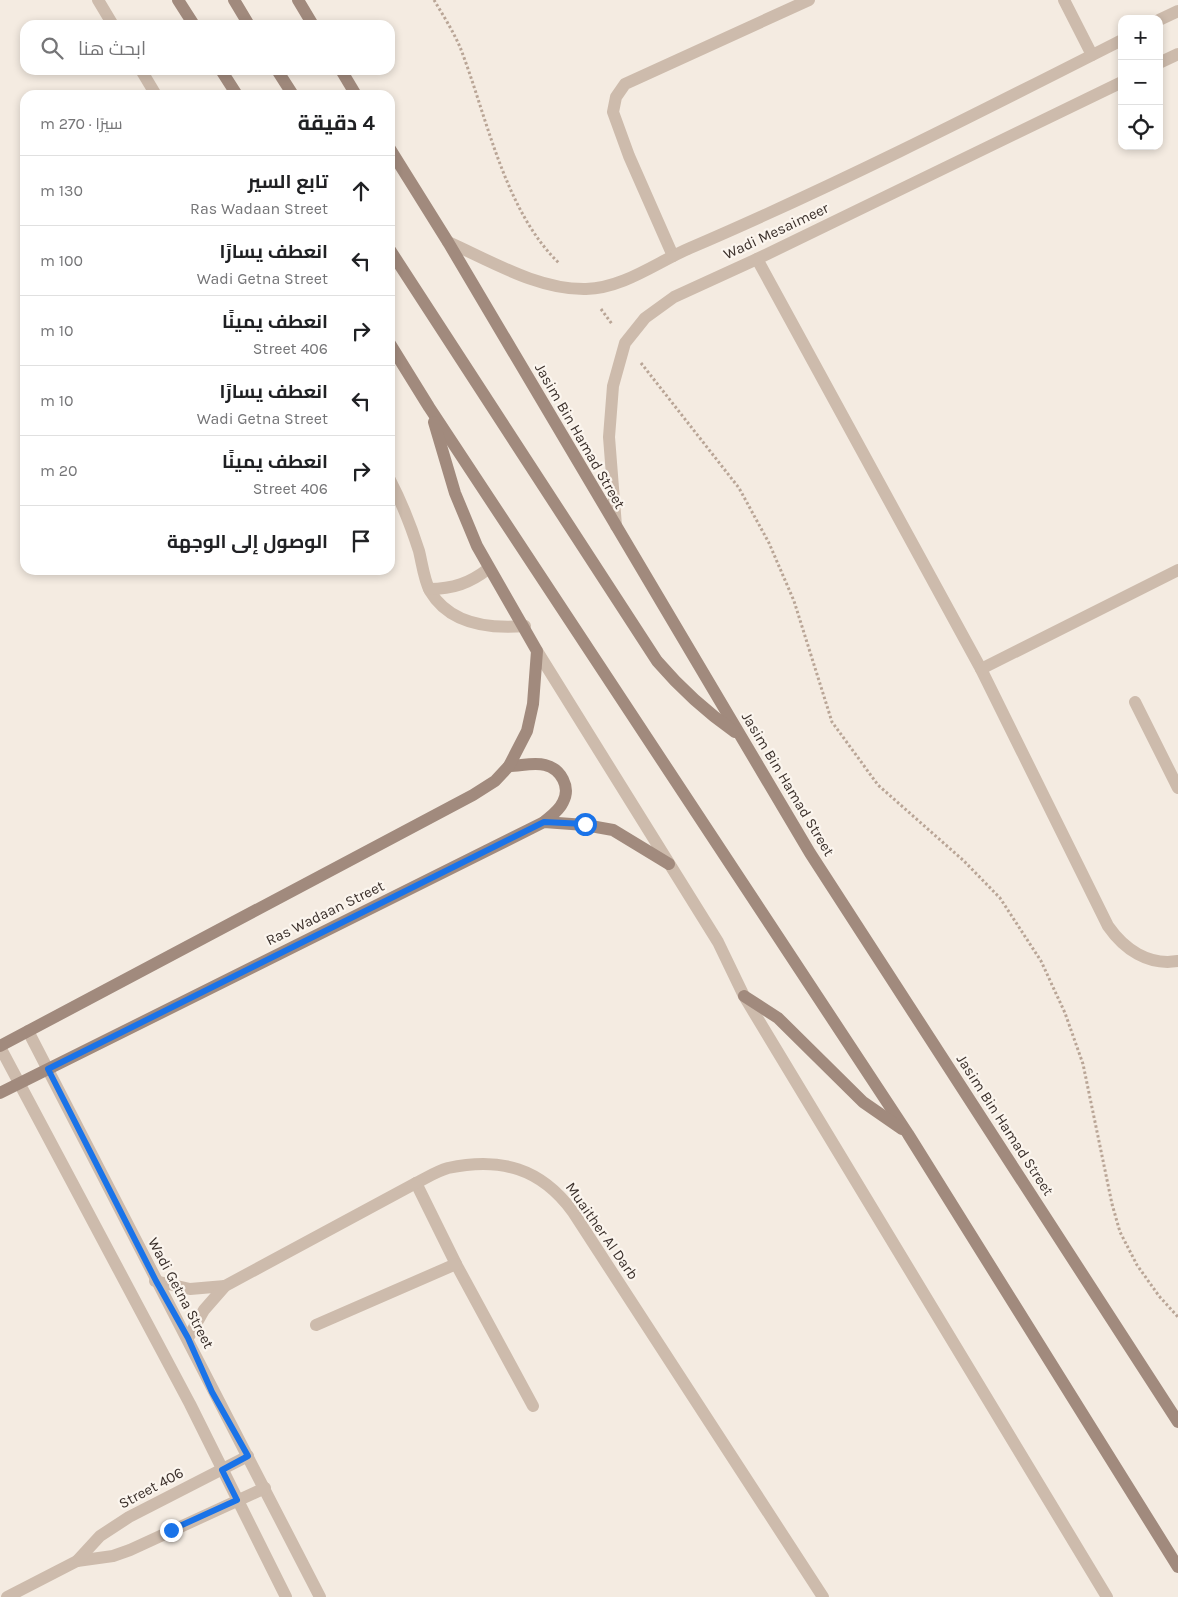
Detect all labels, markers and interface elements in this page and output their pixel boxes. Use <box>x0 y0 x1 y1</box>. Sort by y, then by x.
map controls <box>1118 15 1163 150</box>
button: + <box>1118 15 1163 60</box>
search box <box>20 20 395 75</box>
icon: search <box>38 34 66 62</box>
text: ابحث هنا <box>78 38 146 60</box>
button: − <box>1118 60 1163 105</box>
button: locate <box>1118 105 1163 150</box>
text: 4 دقيقة <box>298 111 375 135</box>
text: سيرًا · 270 m <box>40 114 123 133</box>
text: تابع السير <box>248 171 328 193</box>
icon: ahead <box>347 177 375 205</box>
text: 130 m <box>40 181 83 200</box>
text: Ras Wadaan Street <box>190 199 328 218</box>
street label: Wadi Mesaimeer <box>721 199 832 263</box>
text: انعطف يسارًا <box>220 241 328 263</box>
icon: left <box>347 247 375 275</box>
text: 100 m <box>40 251 83 270</box>
text: Wadi Getna Street <box>197 269 328 288</box>
text: انعطف يمينًا <box>222 311 328 333</box>
icon: right <box>347 317 375 345</box>
text: 10 m <box>40 321 74 340</box>
text: Street 406 <box>253 339 328 358</box>
street label: Jasim Bin Hamad Street <box>531 360 629 512</box>
text: انعطف يسارًا <box>220 381 328 403</box>
icon: left <box>347 387 375 415</box>
text: 10 m <box>40 391 74 410</box>
text: Wadi Getna Street <box>197 409 328 428</box>
text: انعطف يمينًا <box>222 451 328 473</box>
icon: right <box>347 457 375 485</box>
text: 20 m <box>40 461 78 480</box>
text: Street 406 <box>253 479 328 498</box>
icon: arrive <box>347 527 375 555</box>
text: الوصول إلى الوجهة <box>167 531 328 553</box>
street label: Jasim Bin Hamad Street <box>738 709 838 860</box>
route start <box>574 813 597 836</box>
street label: Ras Wadaan Street <box>263 876 387 949</box>
street label: Jasim Bin Hamad Street <box>953 1051 1058 1199</box>
street label: Muaither Al Darb <box>562 1179 642 1283</box>
street label: Wadi Getna Street <box>144 1234 218 1352</box>
street label: Street 406 <box>116 1463 186 1513</box>
route end <box>160 1519 183 1542</box>

